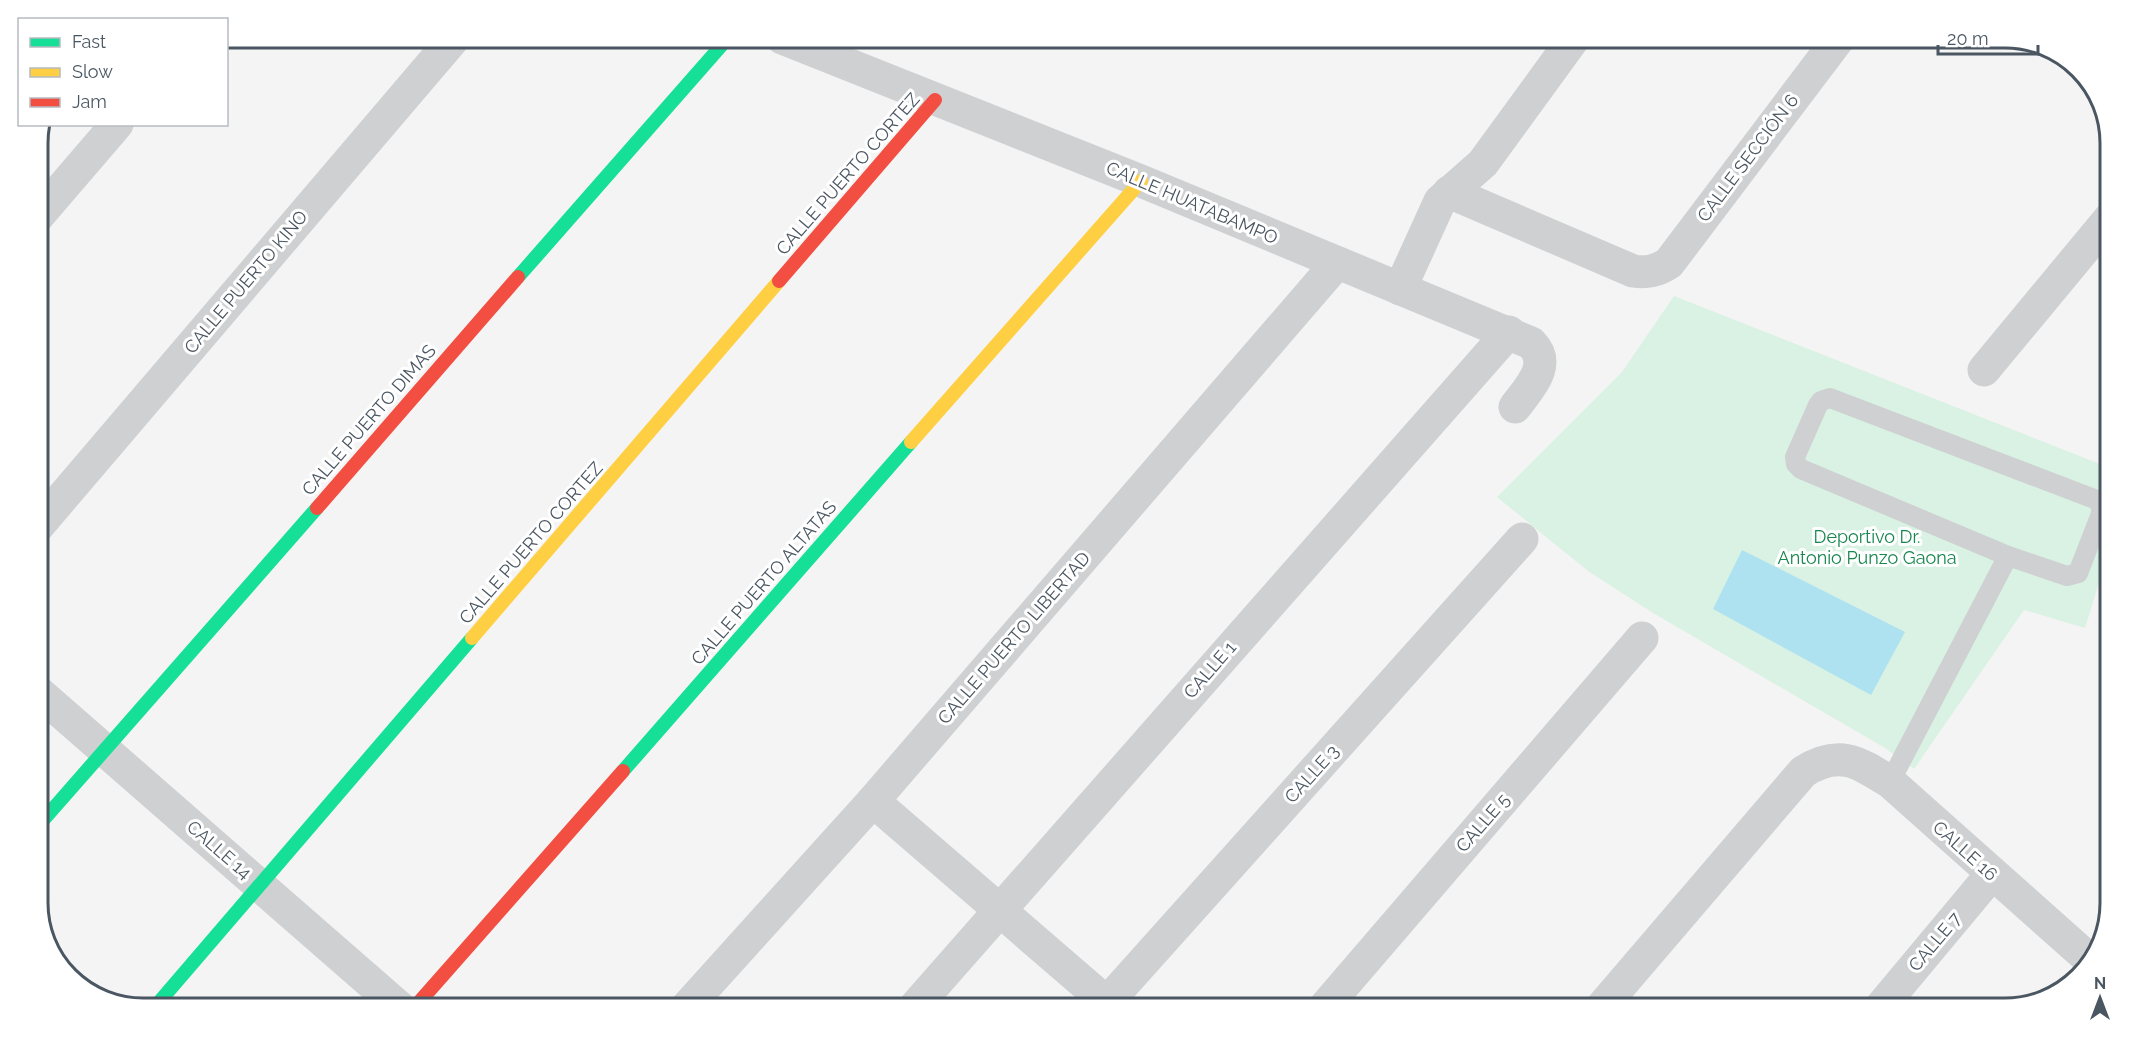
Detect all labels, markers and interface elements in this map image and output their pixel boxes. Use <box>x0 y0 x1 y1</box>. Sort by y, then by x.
legend <box>18 18 228 126</box>
scale bar <box>1938 18 2038 56</box>
text: 20 m <box>1947 28 1989 49</box>
text: Fast <box>72 31 106 52</box>
text: Slow <box>72 61 113 82</box>
street label: CALLE PUERTO CORTEZ <box>772 88 924 259</box>
street label: CALLE SECCIÓN 6 <box>1692 89 1803 226</box>
text: Jam <box>72 91 107 112</box>
street label: CALLE HUATABAMPO <box>1103 157 1281 248</box>
street label: CALLE PUERTO KINO <box>180 206 312 358</box>
street label: CALLE PUERTO DIMAS <box>297 340 440 499</box>
street label: CALLE PUERTO CORTEZ <box>455 457 607 628</box>
street label: CALLE PUERTO ALTATAS <box>687 496 841 669</box>
park label: Deportivo Dr. Antonio Punzo Gaona <box>1778 526 1956 568</box>
street label: CALLE PUERTO LIBERTAD <box>933 547 1094 728</box>
street label: CALLE 1 <box>1179 637 1240 702</box>
street label: CALLE 3 <box>1280 740 1343 807</box>
street label: CALLE 5 <box>1452 789 1514 856</box>
street label: CALLE 14 <box>183 816 256 883</box>
street label: CALLE 16 <box>1929 816 2002 885</box>
street label: CALLE 7 <box>1904 908 1966 975</box>
north arrow <box>2070 968 2130 1028</box>
text: N <box>2094 974 2106 993</box>

